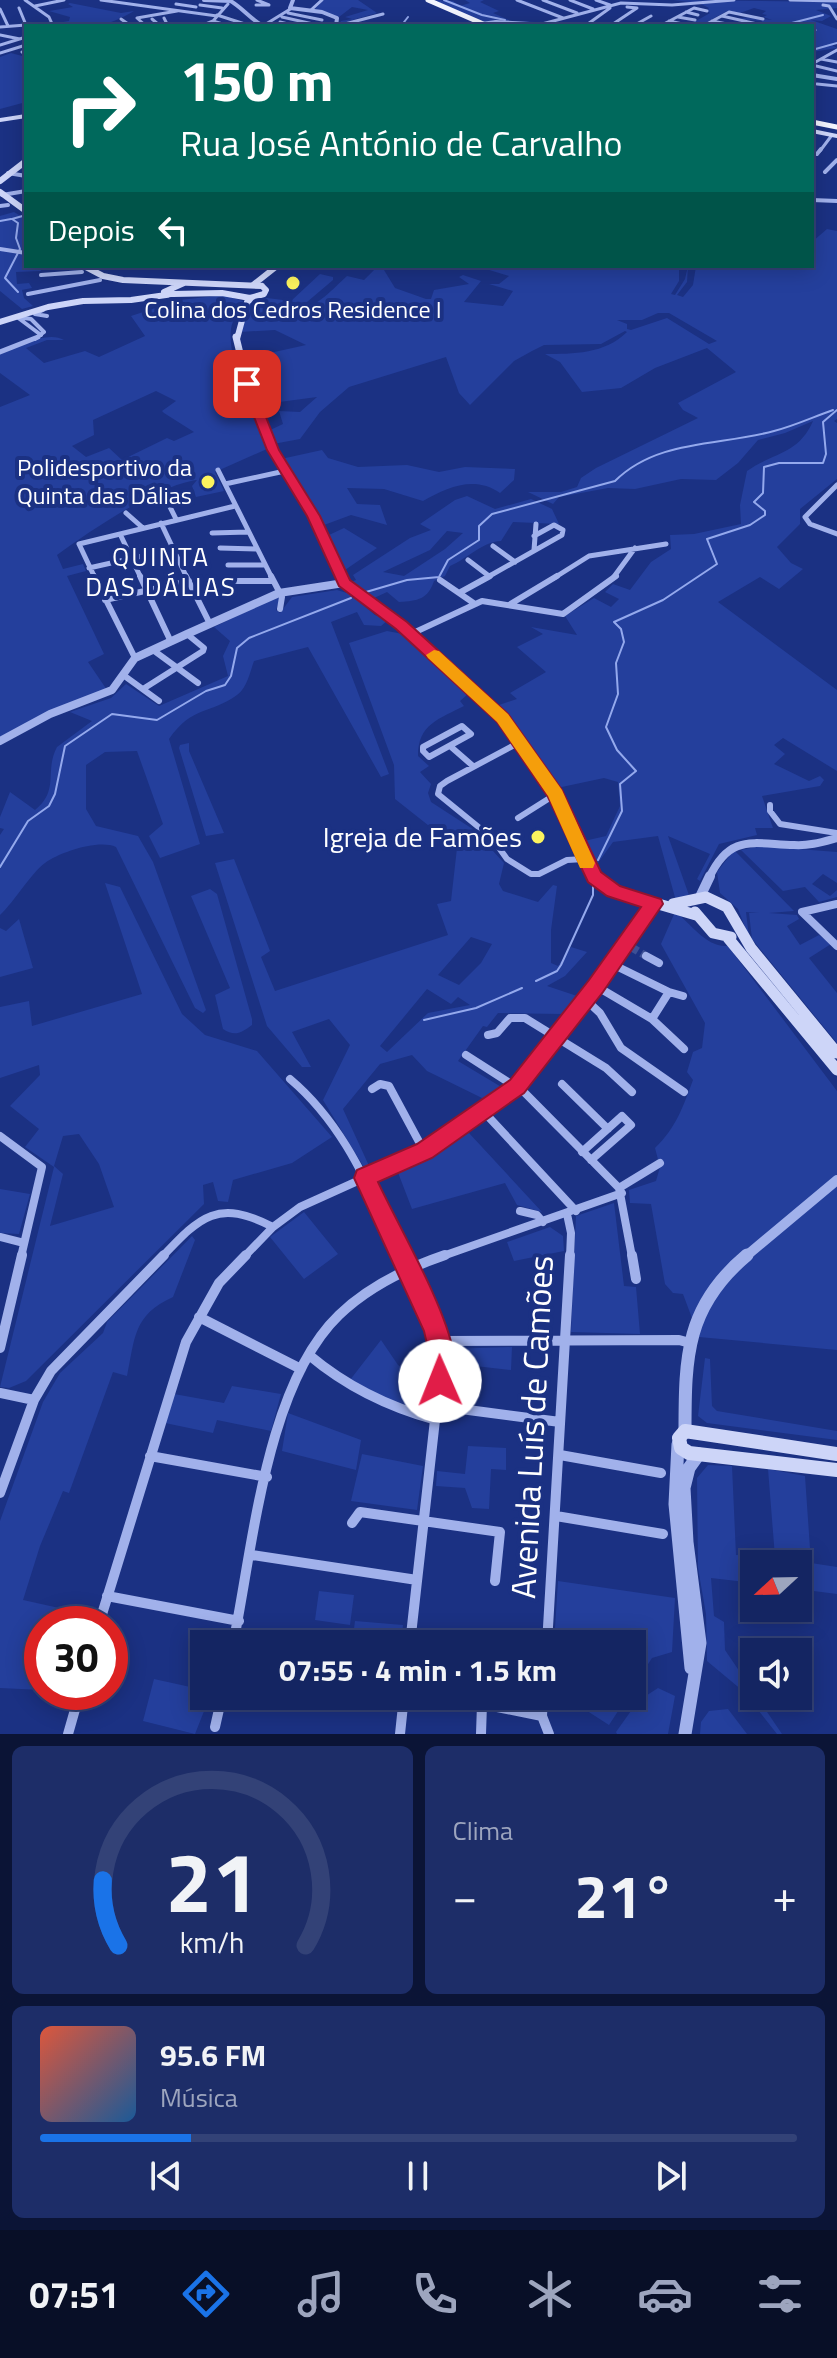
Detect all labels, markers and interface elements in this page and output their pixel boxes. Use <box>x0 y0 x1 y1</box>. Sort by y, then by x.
text: 150 m <box>180 38 333 123</box>
icon: right <box>48 56 152 160</box>
text: Rua José António de Carvalho <box>180 115 623 170</box>
text: Depois <box>48 207 135 253</box>
icon: left <box>151 208 195 252</box>
marker: Colina dos Cedros Residence I <box>284 274 302 292</box>
place label: Colina dos Cedros Residence I <box>144 291 442 327</box>
pin <box>213 350 281 418</box>
icon: arrive <box>225 362 269 406</box>
place label: Polidesportivo da Quinta das Dálias <box>17 449 192 513</box>
marker: Polidesportivo da Quinta das Dálias <box>199 473 217 491</box>
district label: QUINTA DAS DÁLIAS <box>85 537 237 606</box>
place label: Igreja de Famões <box>323 815 522 858</box>
marker: Igreja de Famões <box>529 828 547 846</box>
street label: Avenida Luís de Camões <box>496 1254 566 1600</box>
position arrow <box>398 1339 482 1423</box>
north arrow <box>740 1550 812 1622</box>
map controls <box>740 1550 812 1710</box>
speed limit sign: 30 <box>24 1606 128 1710</box>
button: sound <box>740 1638 812 1710</box>
text: 07:55 · 4 min · 1.5 km <box>279 1647 557 1693</box>
text: Clima <box>453 1811 513 1850</box>
text: 21 <box>166 1818 259 1944</box>
text: 21° <box>574 1850 675 1941</box>
text: − <box>453 1862 477 1929</box>
text: + <box>772 1862 797 1929</box>
text: km/h <box>180 1921 245 1964</box>
text: 95.6 FM <box>160 2032 266 2078</box>
text: Música <box>160 2078 238 2117</box>
icon: previous <box>144 2154 188 2198</box>
icon: pause <box>396 2154 440 2198</box>
icon: next <box>649 2154 693 2198</box>
icon: directions <box>178 2266 234 2322</box>
icon: music <box>293 2266 349 2322</box>
icon: phone <box>407 2266 463 2322</box>
icon: climate <box>522 2266 578 2322</box>
icon: car <box>637 2266 693 2322</box>
icon: filters <box>752 2266 808 2322</box>
text: 07:51 <box>29 2267 119 2322</box>

